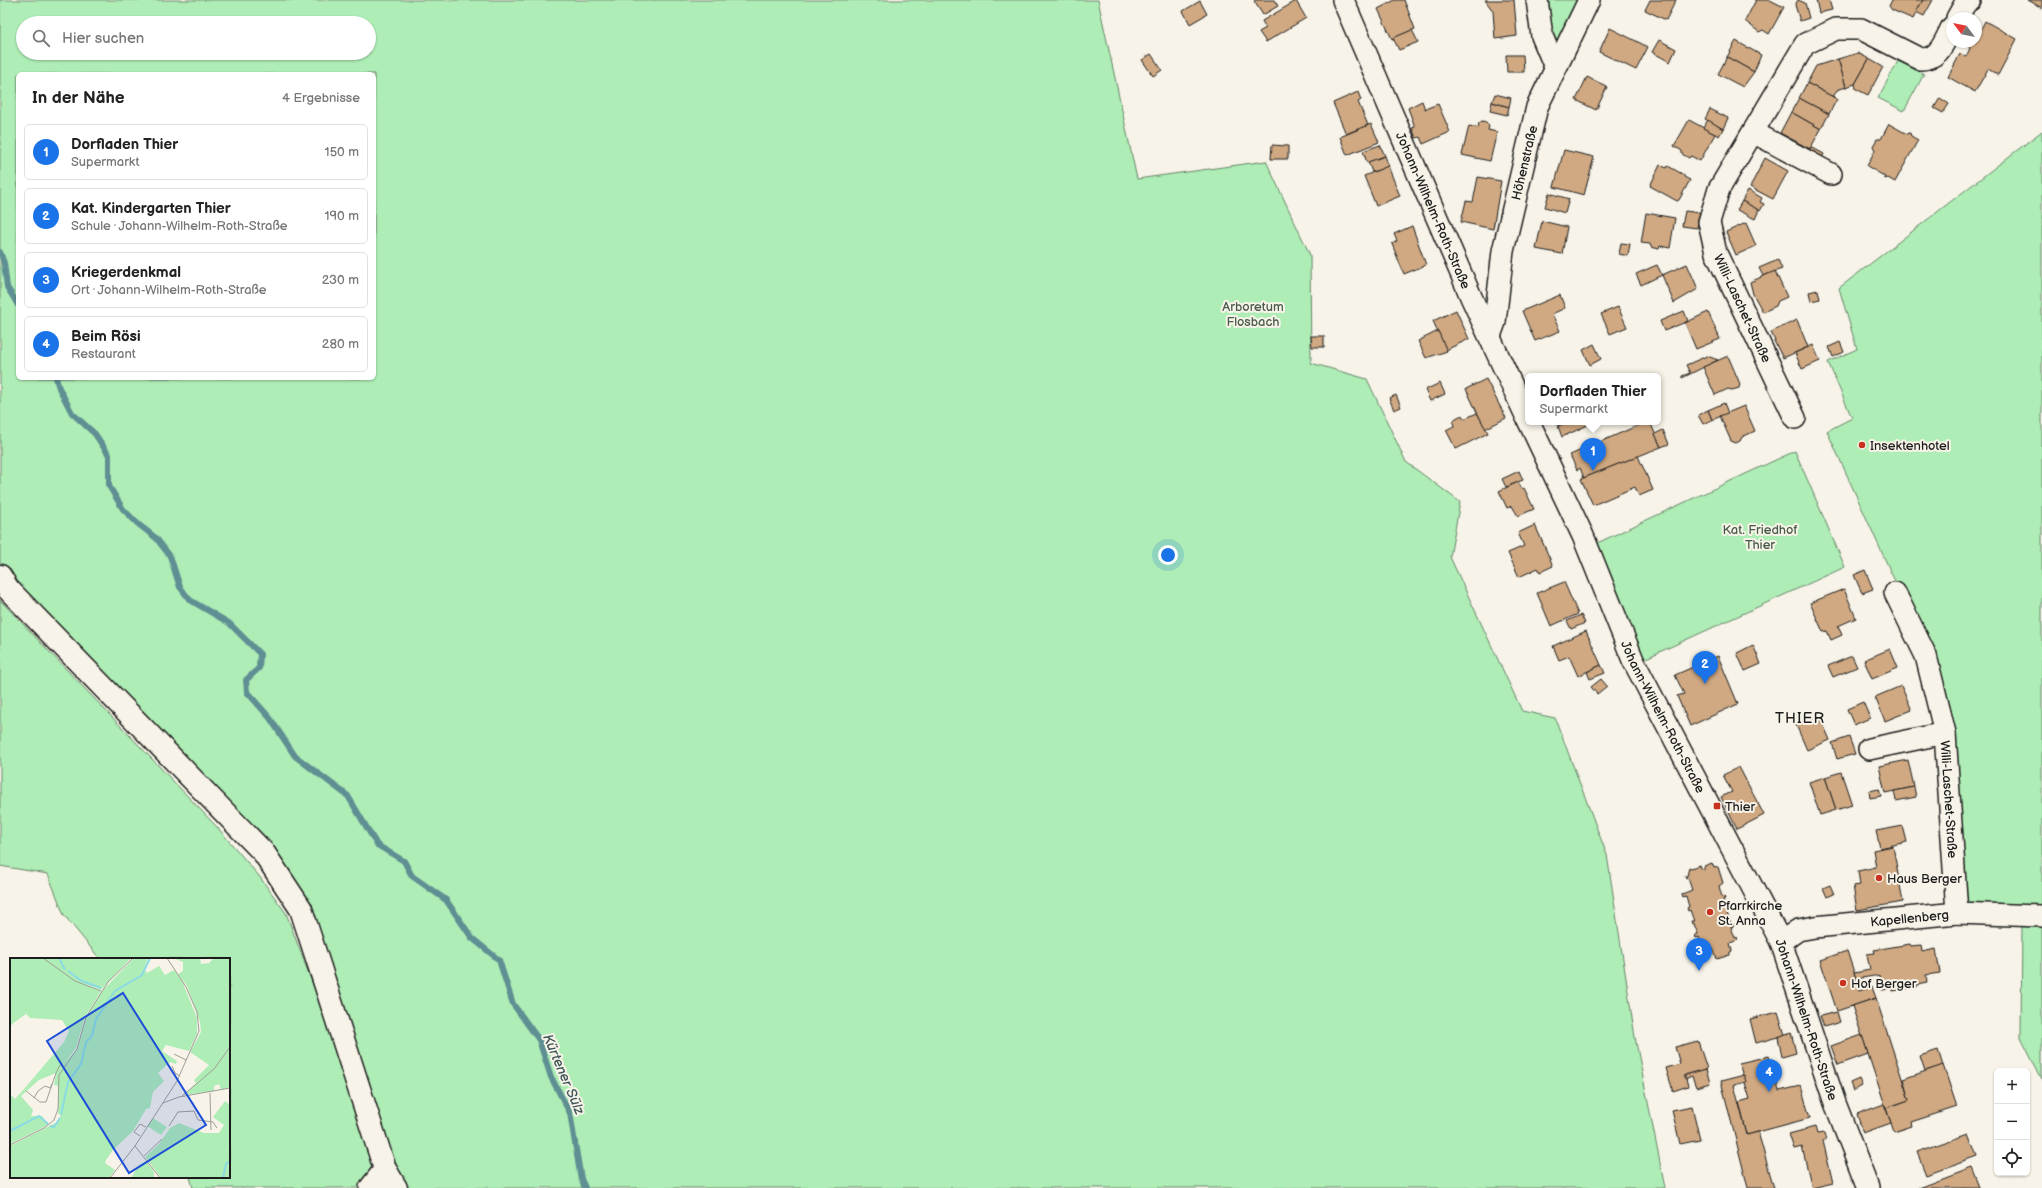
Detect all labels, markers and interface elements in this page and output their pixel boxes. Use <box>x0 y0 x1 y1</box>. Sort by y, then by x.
north arrow <box>1946 12 1982 48</box>
search box <box>16 16 376 60</box>
icon: search <box>30 27 52 49</box>
text: Hier suchen <box>62 29 144 48</box>
text: In der Nähe <box>32 88 125 108</box>
text: 4 Ergebnisse <box>282 90 360 106</box>
street label: Höhenstraße <box>1508 124 1541 202</box>
street label: Johann-Wilhelm-Roth-Straße <box>1392 130 1474 292</box>
text: Dorfladen Thier <box>71 135 178 154</box>
text: 1 <box>43 144 49 160</box>
text: 150 m <box>325 144 359 160</box>
text: Supermarkt <box>71 154 140 170</box>
text: Kat. Kindergarten Thier <box>71 199 231 218</box>
text: 2 <box>42 208 50 224</box>
text: 190 m <box>325 208 359 224</box>
text: Schule · Johann-Wilhelm-Roth-Straße <box>71 218 287 234</box>
street label: Willi-Laschet-Straße <box>1710 252 1774 365</box>
text: Kriegerdenkmal <box>71 263 181 282</box>
text: 3 <box>42 272 50 288</box>
text: 230 m <box>322 272 359 288</box>
text: Ort · Johann-Wilhelm-Roth-Straße <box>71 282 267 298</box>
park label: Arboretum Flosbach <box>1222 299 1284 330</box>
text: Beim Rösi <box>71 327 141 346</box>
text: 4 <box>42 336 50 352</box>
text: 280 m <box>322 336 359 352</box>
text: Restaurant <box>71 346 136 362</box>
popup <box>1525 373 1661 425</box>
text: Dorfladen Thier <box>1539 382 1647 401</box>
text: Supermarkt <box>1539 401 1608 417</box>
pin: 1 <box>1580 438 1606 471</box>
place label: Insektenhotel <box>1870 438 1950 454</box>
marker: Insektenhotel <box>1857 440 1867 450</box>
park label: Kat. Friedhof Thier <box>1723 522 1797 553</box>
your location <box>1158 545 1178 565</box>
street label: Johann-Wilhelm-Roth-Straße <box>1617 638 1708 796</box>
pin: 2 <box>1692 651 1718 684</box>
district label: THIER <box>1775 709 1825 728</box>
street label: Willi-Laschet-Straße <box>1937 740 1960 859</box>
place label: Thier <box>1725 799 1755 815</box>
marker: Thier <box>1712 801 1722 811</box>
place label: Haus Berger <box>1887 871 1962 887</box>
marker: Haus Berger <box>1874 873 1884 883</box>
place label: Pfarrkirche St. Anna <box>1718 898 1782 929</box>
marker: Pfarrkirche St. Anna <box>1705 907 1715 917</box>
street label: Kapellenberg <box>1870 907 1950 931</box>
street label: Johann-Wilhelm-Roth-Straße <box>1772 937 1841 1103</box>
pin: 3 <box>1686 938 1712 971</box>
inset map <box>10 958 230 1178</box>
place label: Hof Berger <box>1851 976 1917 992</box>
marker: Hof Berger <box>1838 978 1848 988</box>
water label: Kürtener Sülz <box>539 1031 588 1117</box>
pin: 4 <box>1756 1059 1782 1092</box>
map controls <box>1994 1068 2030 1176</box>
button: + <box>1994 1068 2030 1104</box>
button: − <box>1994 1104 2030 1140</box>
button: locate <box>1994 1140 2030 1176</box>

